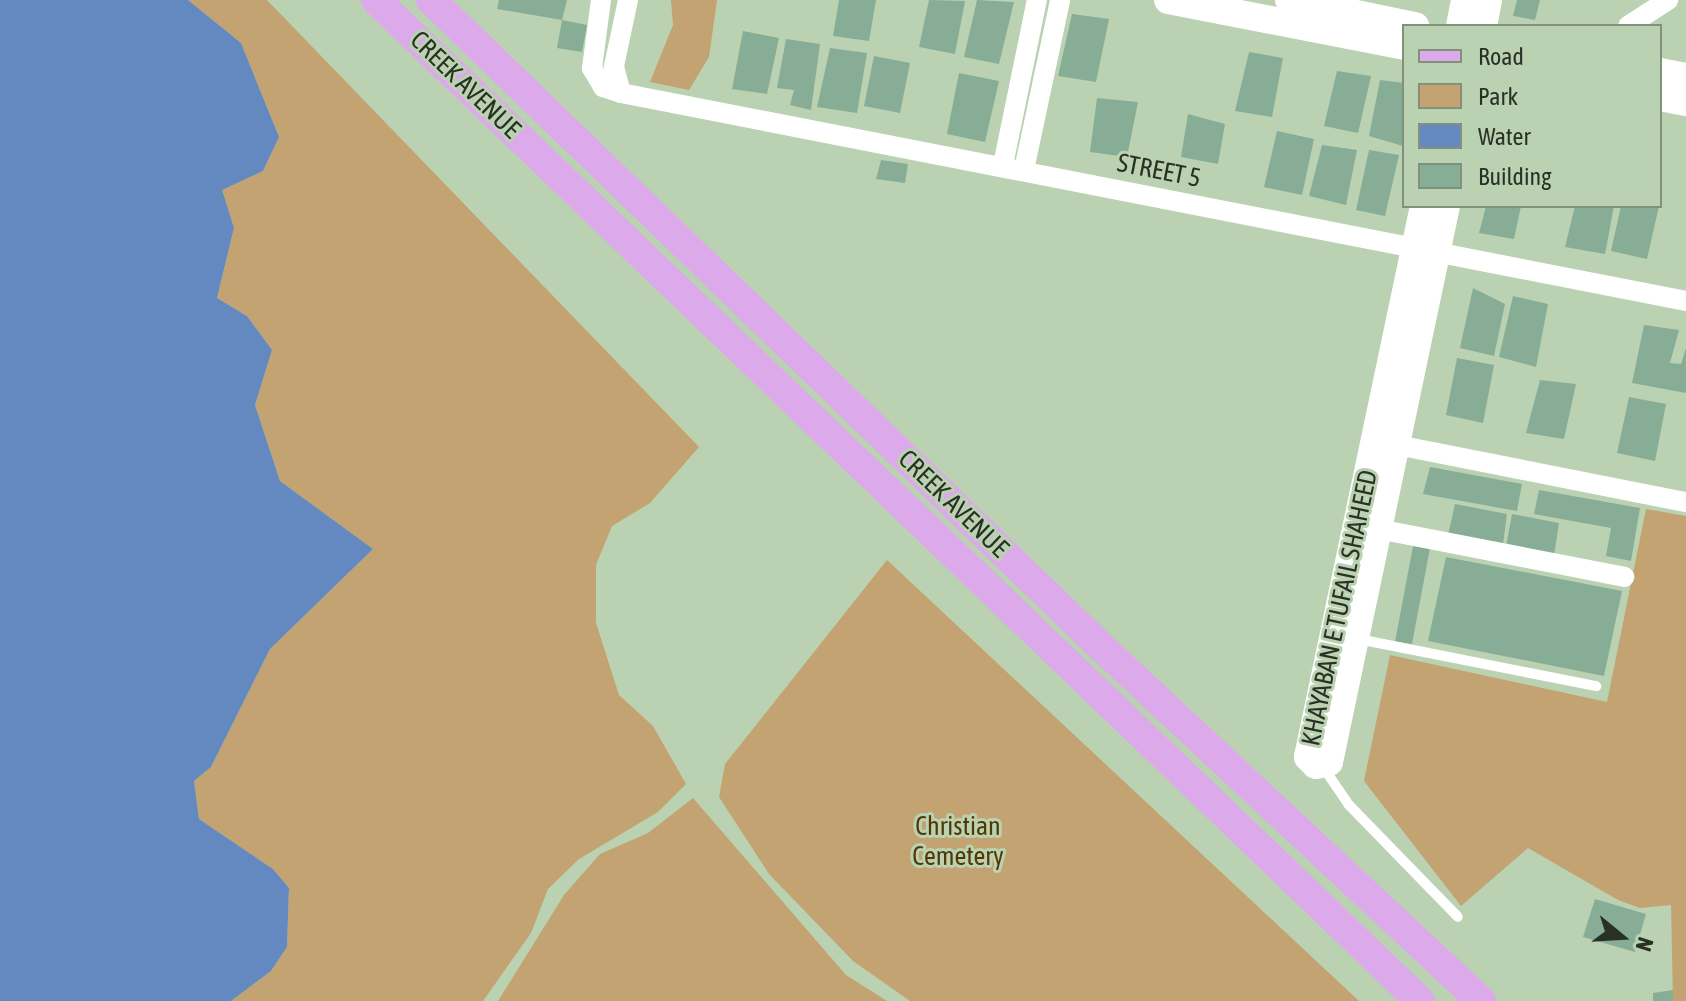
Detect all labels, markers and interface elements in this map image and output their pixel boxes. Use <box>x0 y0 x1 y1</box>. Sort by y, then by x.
legend <box>1402 24 1662 208</box>
street label: CREEK AVENUE <box>403 25 527 145</box>
text: Road <box>1478 43 1524 70</box>
text: Park <box>1478 83 1518 110</box>
text: Water <box>1478 123 1531 150</box>
street label: STREET 5 <box>1114 148 1204 194</box>
text: Building <box>1478 163 1551 190</box>
street label: CREEK AVENUE <box>891 444 1015 564</box>
street label: KHAYABAN E TUFAIL SHAHEED <box>1296 467 1384 749</box>
park label: Christian Cemetery <box>912 811 1004 872</box>
north arrow <box>1582 897 1662 977</box>
text: N <box>1630 934 1659 955</box>

